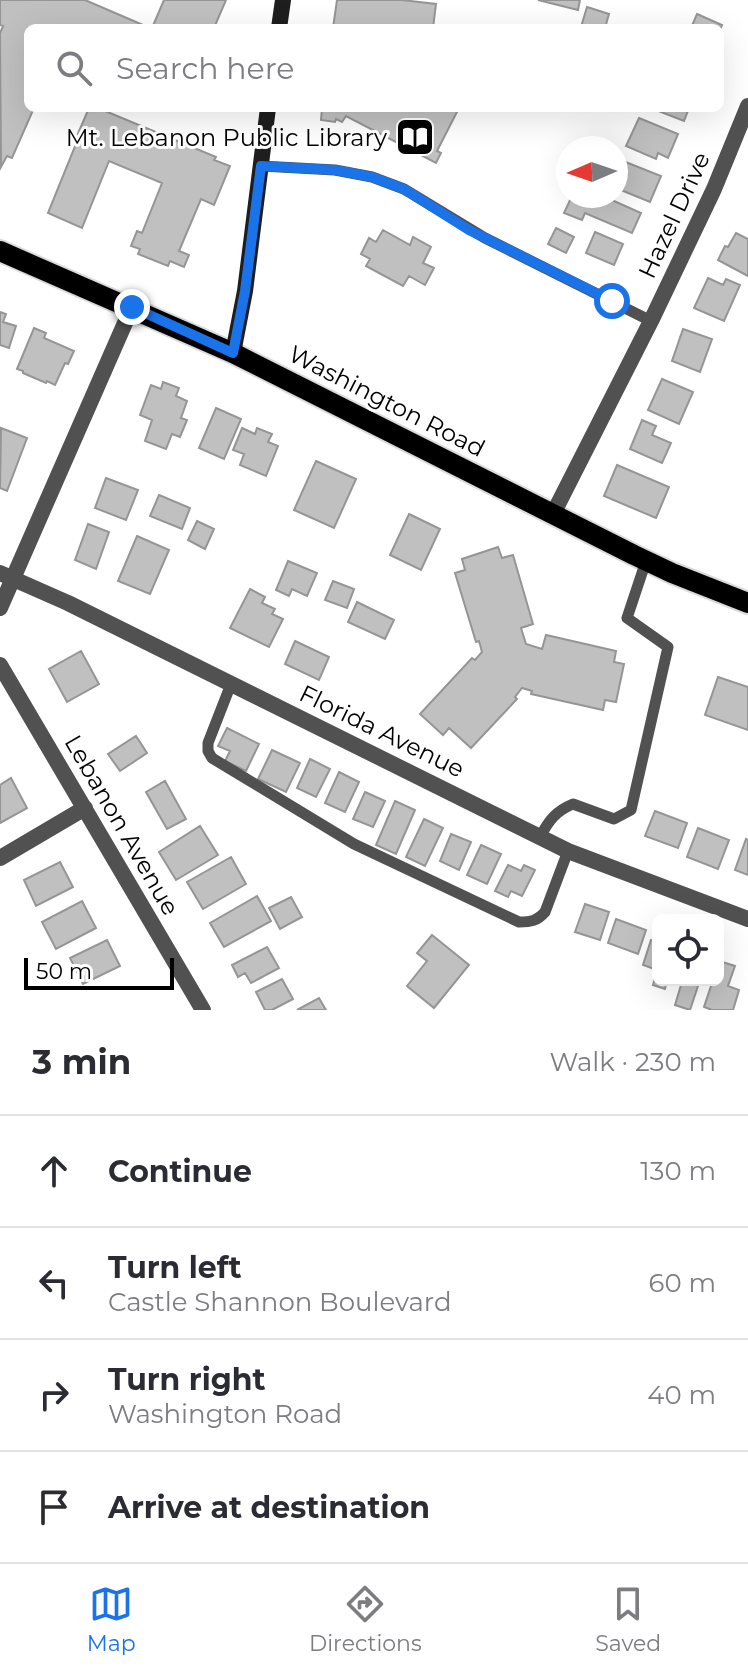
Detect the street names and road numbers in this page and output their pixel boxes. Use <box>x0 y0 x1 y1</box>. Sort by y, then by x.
street label: Hazel Drive <box>632 147 716 283</box>
street label: Washington Road <box>284 339 490 463</box>
street label: Florida Avenue <box>295 679 469 783</box>
street label: Lebanon Avenue <box>59 730 185 920</box>

